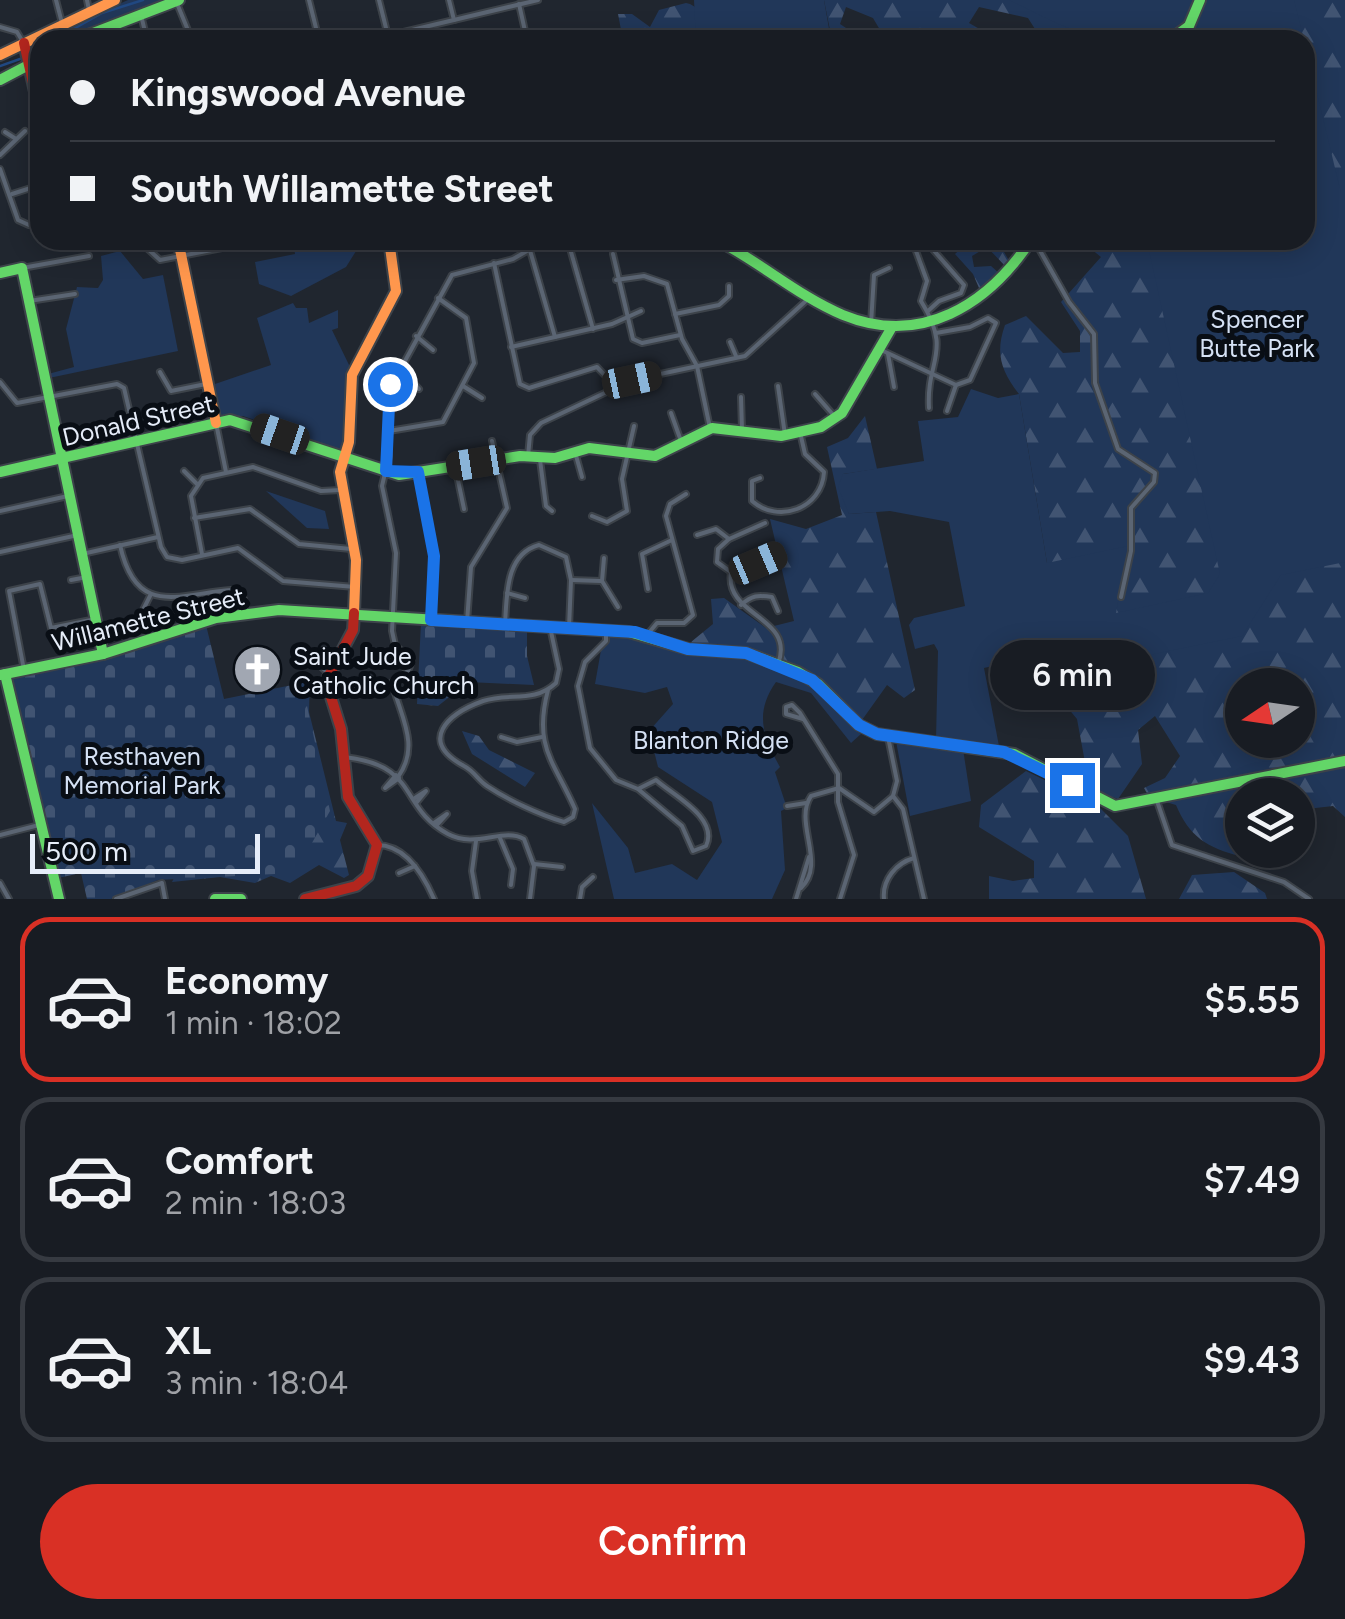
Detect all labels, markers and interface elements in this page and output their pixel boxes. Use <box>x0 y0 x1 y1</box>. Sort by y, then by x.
text: Kingswood Avenue <box>130 70 466 116</box>
text: South Willamette Street <box>130 166 554 212</box>
park label: Spencer Butte Park <box>1199 304 1316 363</box>
car <box>600 359 664 401</box>
route start <box>368 362 413 407</box>
street label: Donald Street <box>59 388 217 452</box>
car <box>247 410 313 458</box>
car <box>444 443 508 483</box>
car <box>725 537 791 589</box>
street label: Willamette Street <box>49 581 247 657</box>
callout: 6 min <box>990 640 1154 710</box>
place label: Saint Jude Catholic Church <box>293 641 475 700</box>
church icon: Saint Jude Catholic Church <box>232 644 284 696</box>
text: 6 min <box>1033 656 1112 694</box>
north arrow <box>1225 668 1315 758</box>
map controls <box>1225 668 1315 868</box>
park label: Blanton Ridge <box>633 725 789 755</box>
park label: Resthaven Memorial Park <box>64 741 221 800</box>
route end <box>1050 763 1095 808</box>
button: layers <box>1225 778 1315 868</box>
scale bar <box>30 829 260 874</box>
text: 500 m <box>45 834 128 868</box>
icon: car <box>45 955 135 1045</box>
text: Economy <box>165 958 328 1004</box>
text: $5.55 <box>1204 977 1300 1023</box>
text: 1 min · 18:02 <box>165 1004 342 1042</box>
icon: car <box>45 1135 135 1225</box>
text: Comfort <box>165 1138 314 1184</box>
text: $7.49 <box>1203 1157 1300 1203</box>
text: 2 min · 18:03 <box>165 1184 346 1222</box>
icon: car <box>45 1315 135 1405</box>
text: XL <box>165 1318 211 1364</box>
text: $9.43 <box>1203 1337 1300 1383</box>
text: 3 min · 18:04 <box>165 1364 348 1402</box>
button: Confirm <box>40 1484 1305 1599</box>

